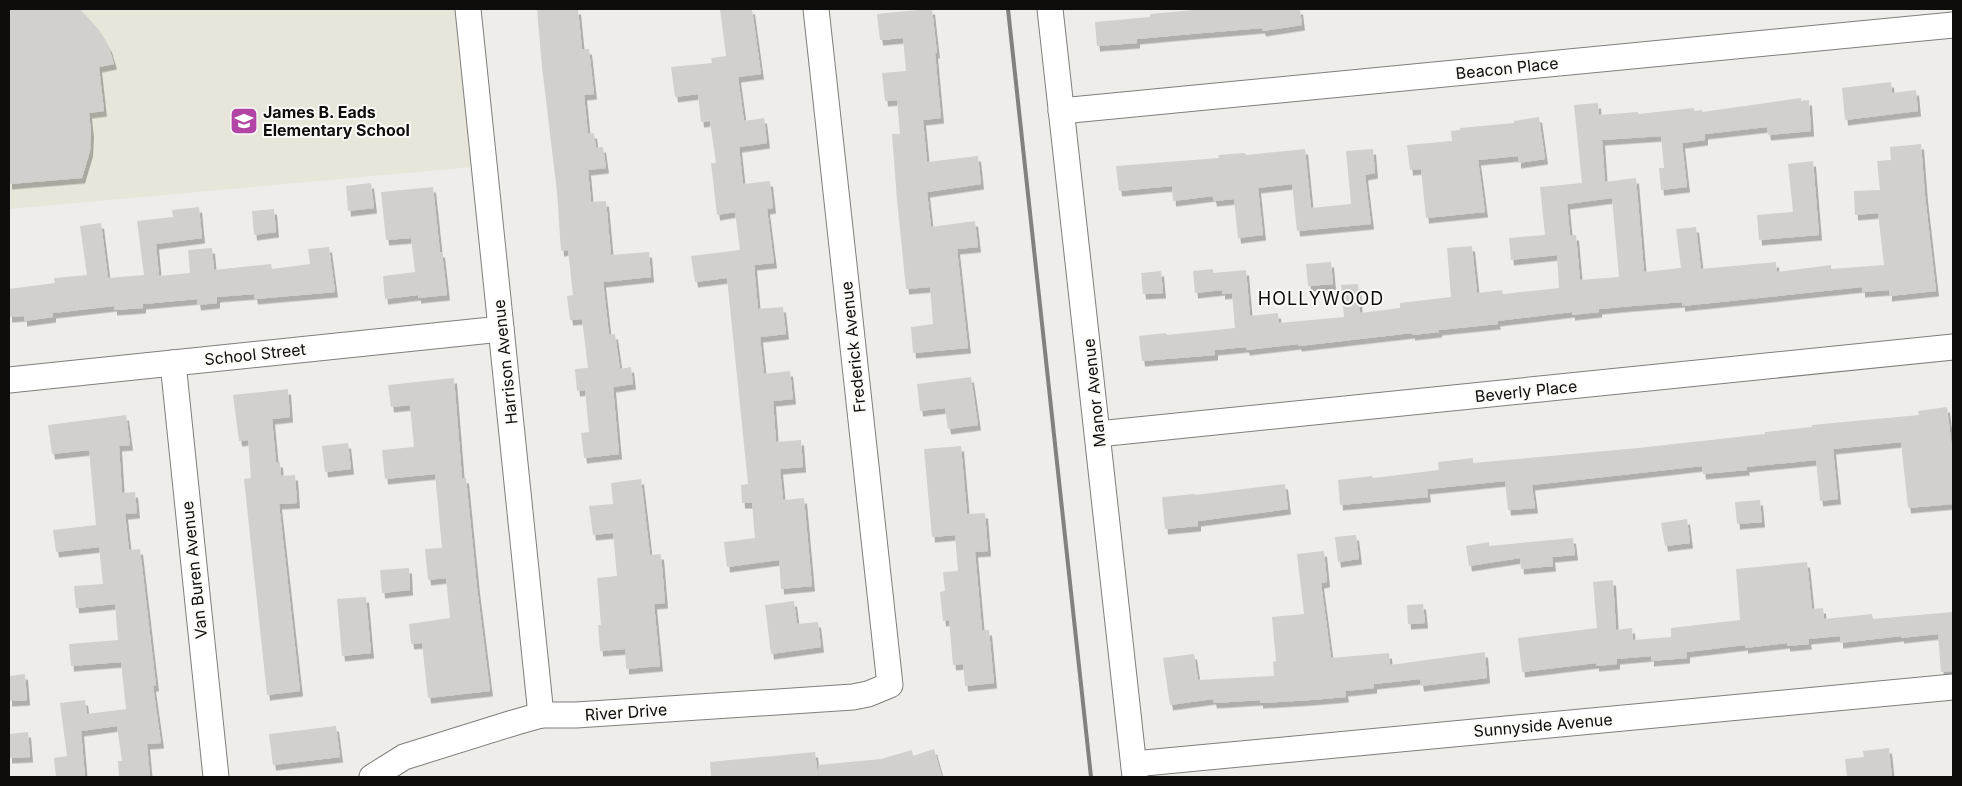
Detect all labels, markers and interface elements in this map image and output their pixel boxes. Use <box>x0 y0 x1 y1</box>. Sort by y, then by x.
street label: Beacon Place <box>1455 53 1559 83</box>
place label: James B. Eads Elementary School <box>263 102 410 140</box>
school or university icon: James B. Eads Elementary School <box>229 106 259 136</box>
street label: Frederick Avenue <box>836 280 870 414</box>
district label: HOLLYWOOD <box>1258 288 1384 309</box>
street label: Harrison Avenue <box>488 299 522 425</box>
street label: Manor Avenue <box>1078 338 1110 448</box>
street label: School Street <box>203 339 307 369</box>
street label: Beverly Place <box>1474 376 1578 406</box>
street label: Van Buren Avenue <box>177 500 211 640</box>
street label: River Drive <box>584 699 668 725</box>
street label: Sunnyside Avenue <box>1473 709 1613 741</box>

